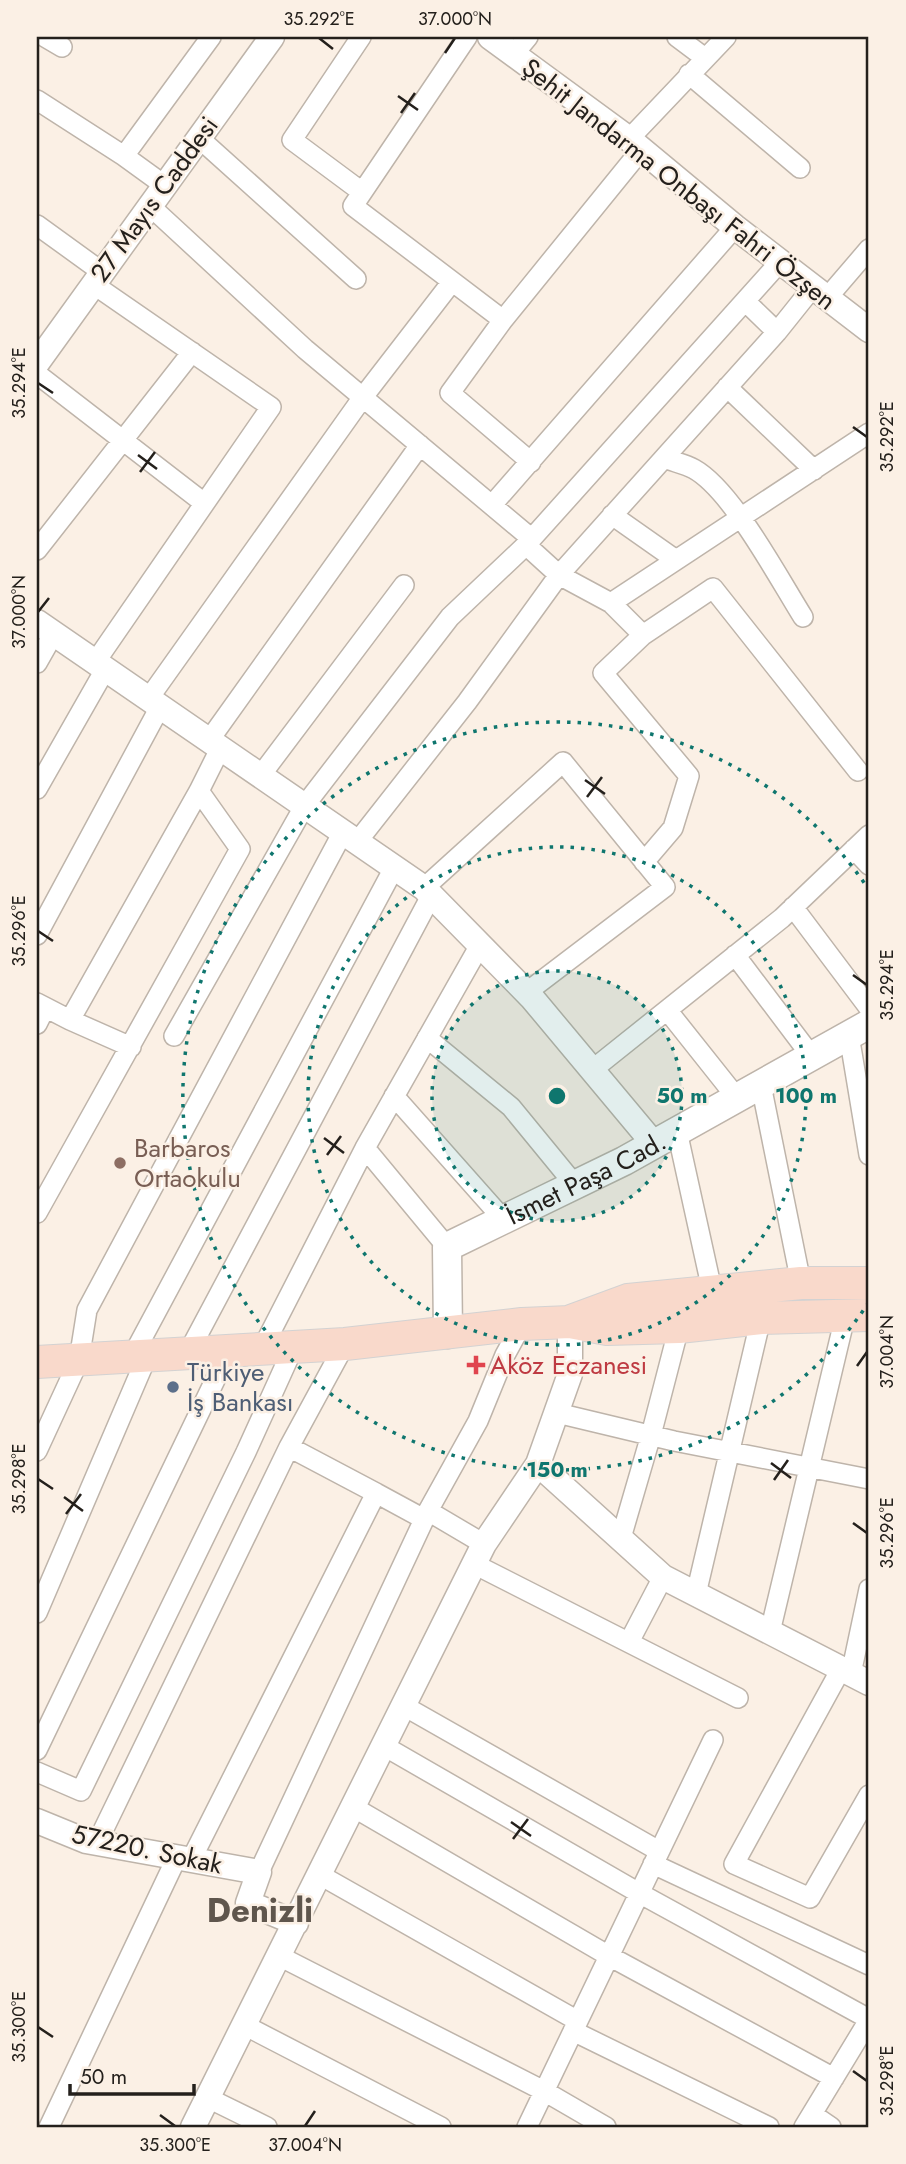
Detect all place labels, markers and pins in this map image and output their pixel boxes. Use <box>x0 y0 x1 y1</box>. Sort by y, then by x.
centre of rings <box>545 1084 569 1108</box>
place label: Barbaros Ortaokulu <box>134 1129 241 1197</box>
marker: Barbaros Ortaokulu <box>112 1155 128 1171</box>
place label: Aköz Eczanesi <box>490 1346 647 1384</box>
place label: Türkiye İş Bankası <box>187 1353 294 1421</box>
marker: Aköz Eczanesi <box>468 1357 484 1373</box>
marker: Türkiye İş Bankası <box>165 1379 181 1395</box>

